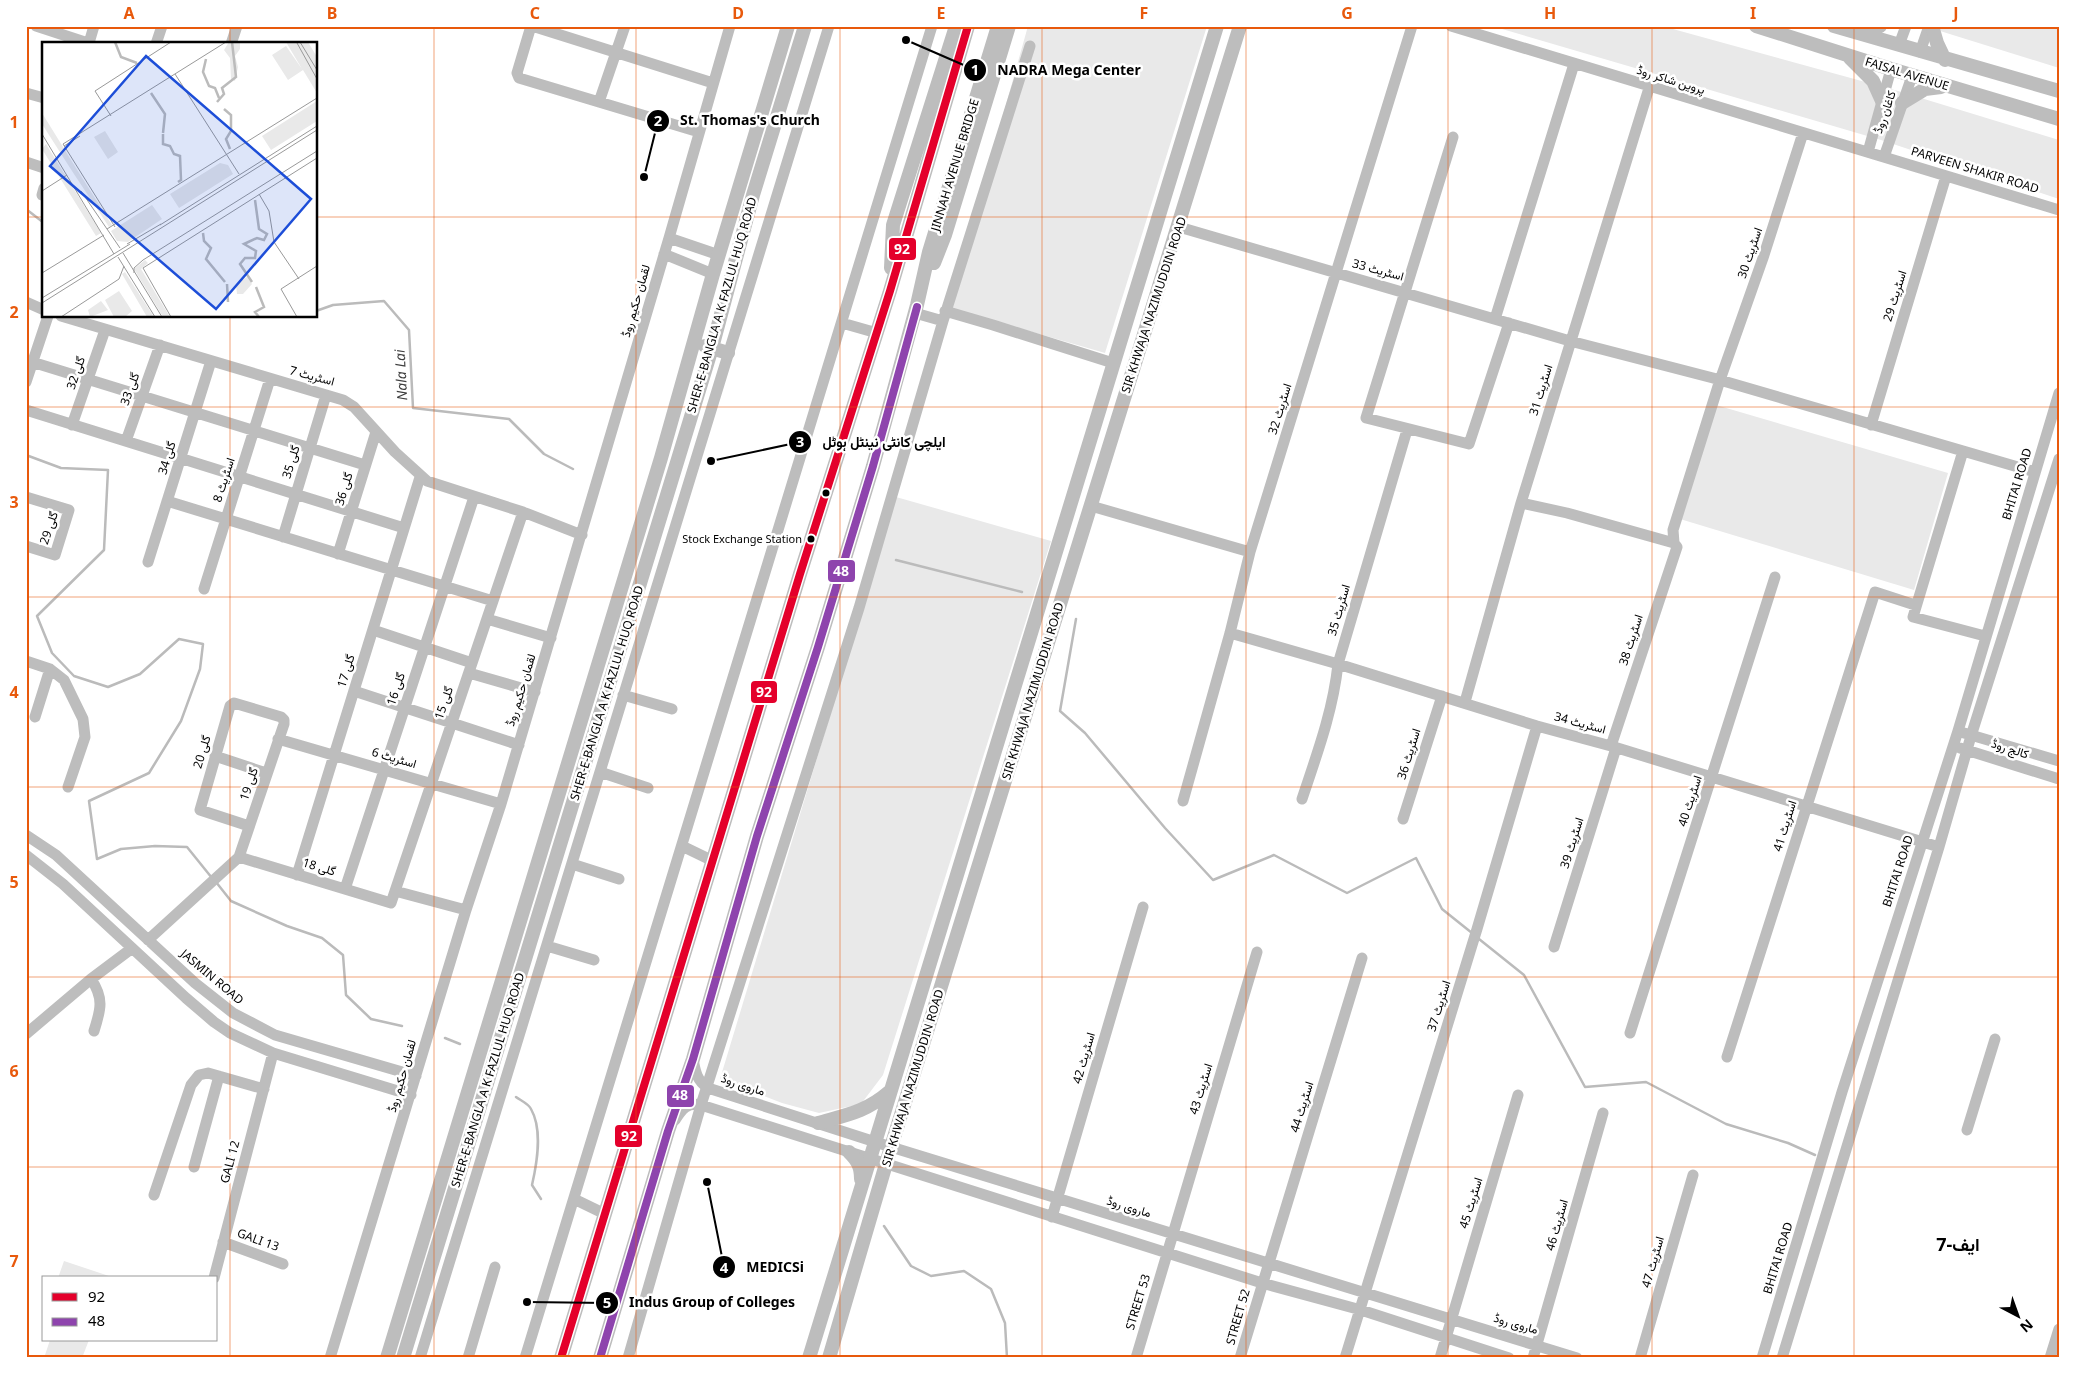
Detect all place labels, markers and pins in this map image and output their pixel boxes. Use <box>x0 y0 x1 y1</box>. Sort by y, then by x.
callout: NADRA Mega Center <box>963 55 1151 84</box>
callout: St. Thomas's Church <box>645 106 830 135</box>
callout: ایلچی کانٹی نینٹل ہوٹل <box>787 427 955 456</box>
unlabelled marker <box>821 488 831 498</box>
place label: Stock Exchange Station <box>682 531 802 546</box>
marker: Stock Exchange Station <box>806 534 816 544</box>
callout: MEDICSi <box>711 1253 814 1282</box>
callout: Indus Group of Colleges <box>594 1288 805 1317</box>

